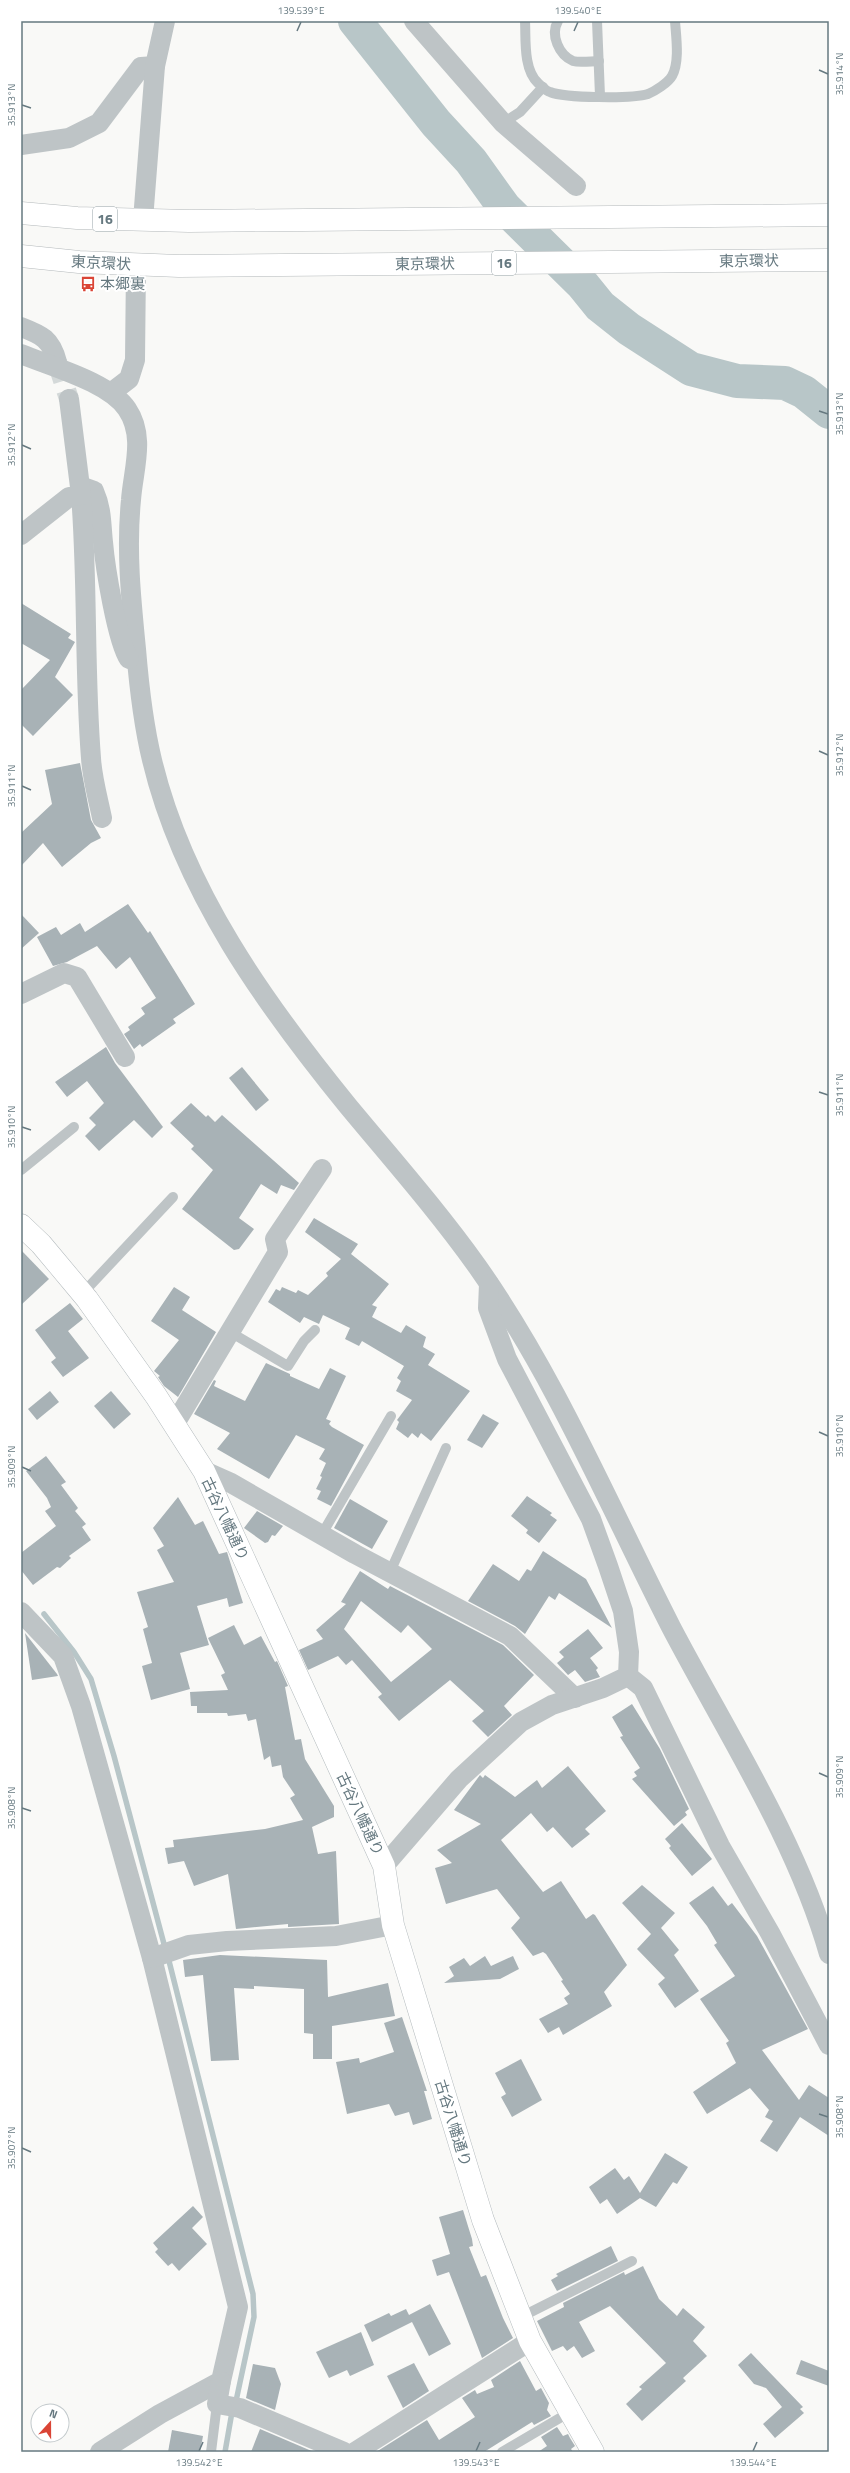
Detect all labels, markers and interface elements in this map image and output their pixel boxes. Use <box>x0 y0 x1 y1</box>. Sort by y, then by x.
text: 139.539°E <box>278 3 325 18</box>
text: 139.540°E <box>555 3 602 18</box>
text: 35.914°N <box>832 53 847 95</box>
text: 35.913°N <box>4 84 19 126</box>
road number: 16 <box>93 207 117 231</box>
street label: 東京環状 <box>719 248 779 273</box>
street label: 東京環状 <box>70 249 132 276</box>
street label: 東京環状 <box>395 251 455 276</box>
road number: 16 <box>492 251 516 275</box>
place label: 本郷裏 <box>100 272 145 295</box>
bus stop icon: 本郷裏 <box>79 275 97 293</box>
text: 35.913°N <box>832 393 847 435</box>
text: 35.912°N <box>4 424 19 466</box>
text: 35.912°N <box>832 734 847 776</box>
text: 35.911°N <box>4 765 19 807</box>
text: 35.911°N <box>832 1074 847 1116</box>
text: 35.910°N <box>4 1106 19 1148</box>
text: 35.910°N <box>832 1415 847 1457</box>
text: 35.909°N <box>4 1446 19 1488</box>
street label: 古谷八幡通り <box>196 1473 255 1564</box>
text: 35.909°N <box>832 1756 847 1798</box>
street label: 古谷八幡通り <box>331 1768 390 1859</box>
text: 35.908°N <box>4 1787 19 1829</box>
street label: 古谷八幡通り <box>429 2076 478 2169</box>
text: 35.908°N <box>832 2096 847 2138</box>
text: 35.907°N <box>4 2127 19 2169</box>
north arrow <box>30 2403 70 2443</box>
text: N <box>47 2405 60 2422</box>
text: 139.542°E <box>176 2455 223 2470</box>
text: 139.543°E <box>453 2455 500 2470</box>
text: 139.544°E <box>730 2455 777 2470</box>

